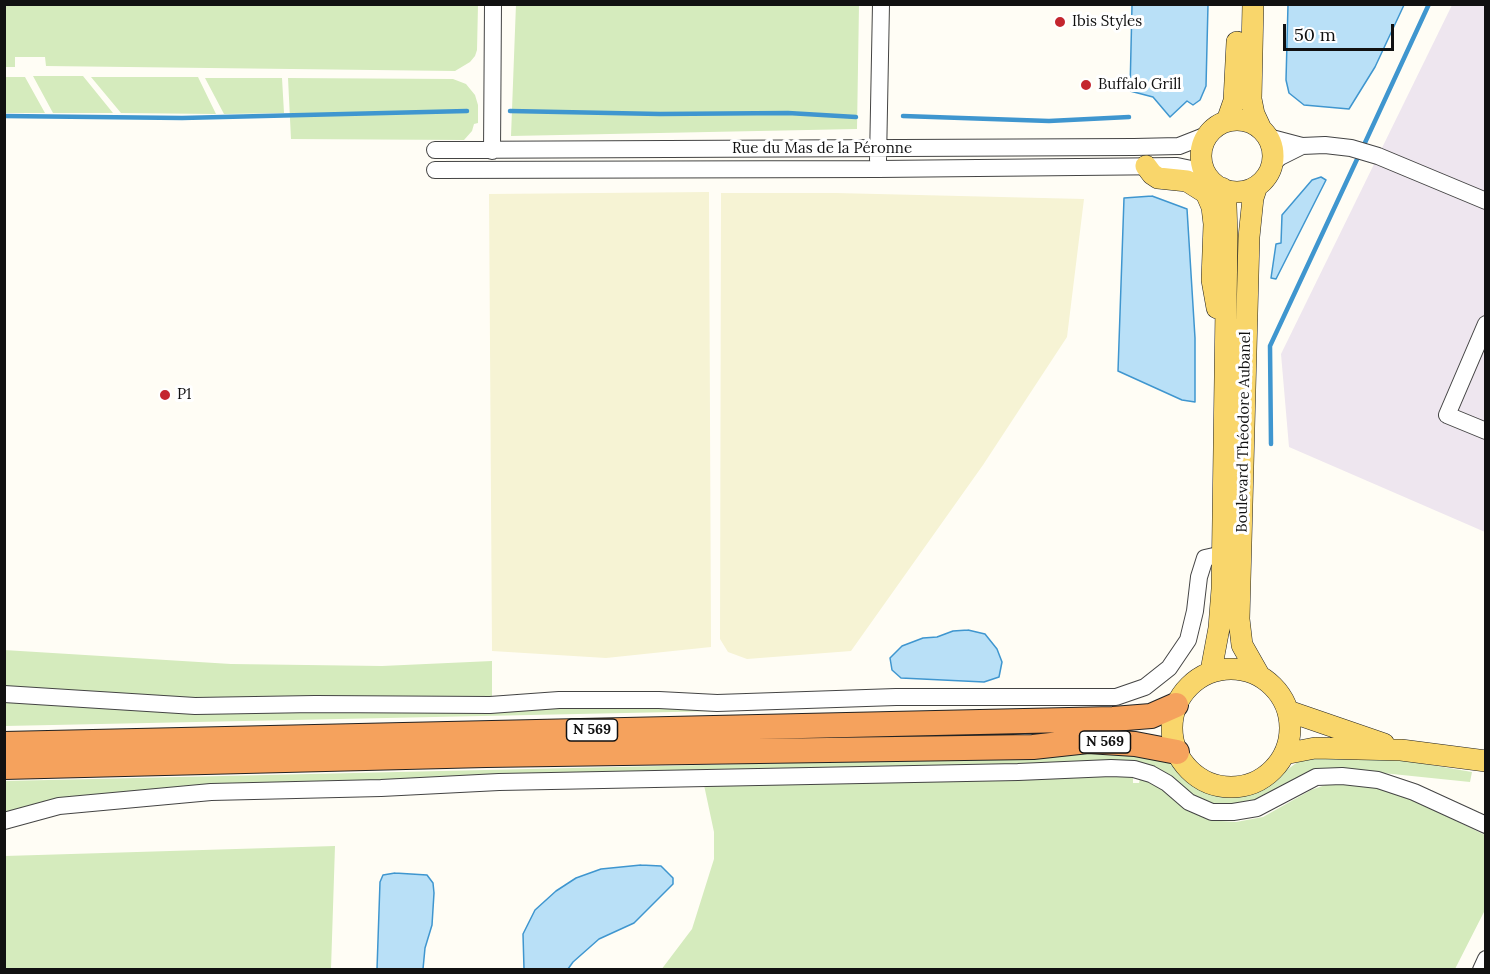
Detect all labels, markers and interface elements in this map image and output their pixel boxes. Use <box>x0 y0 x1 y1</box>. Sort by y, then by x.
scale bar <box>1286 12 1397 50</box>
place label: Ibis Styles <box>1072 13 1142 31</box>
marker: Ibis Styles <box>1053 15 1067 29</box>
text: 50 m <box>1294 23 1336 46</box>
place label: Buffalo Grill <box>1098 76 1181 94</box>
marker: Buffalo Grill <box>1079 78 1093 92</box>
street label: Rue du Mas de la Péronne <box>732 140 912 158</box>
street label: Boulevard Théodore Aubanel <box>1233 331 1255 533</box>
place label: P1 <box>177 386 192 404</box>
marker: P1 <box>158 388 172 402</box>
road number: N 569 <box>566 719 618 741</box>
road number: N 569 <box>1080 731 1130 753</box>

